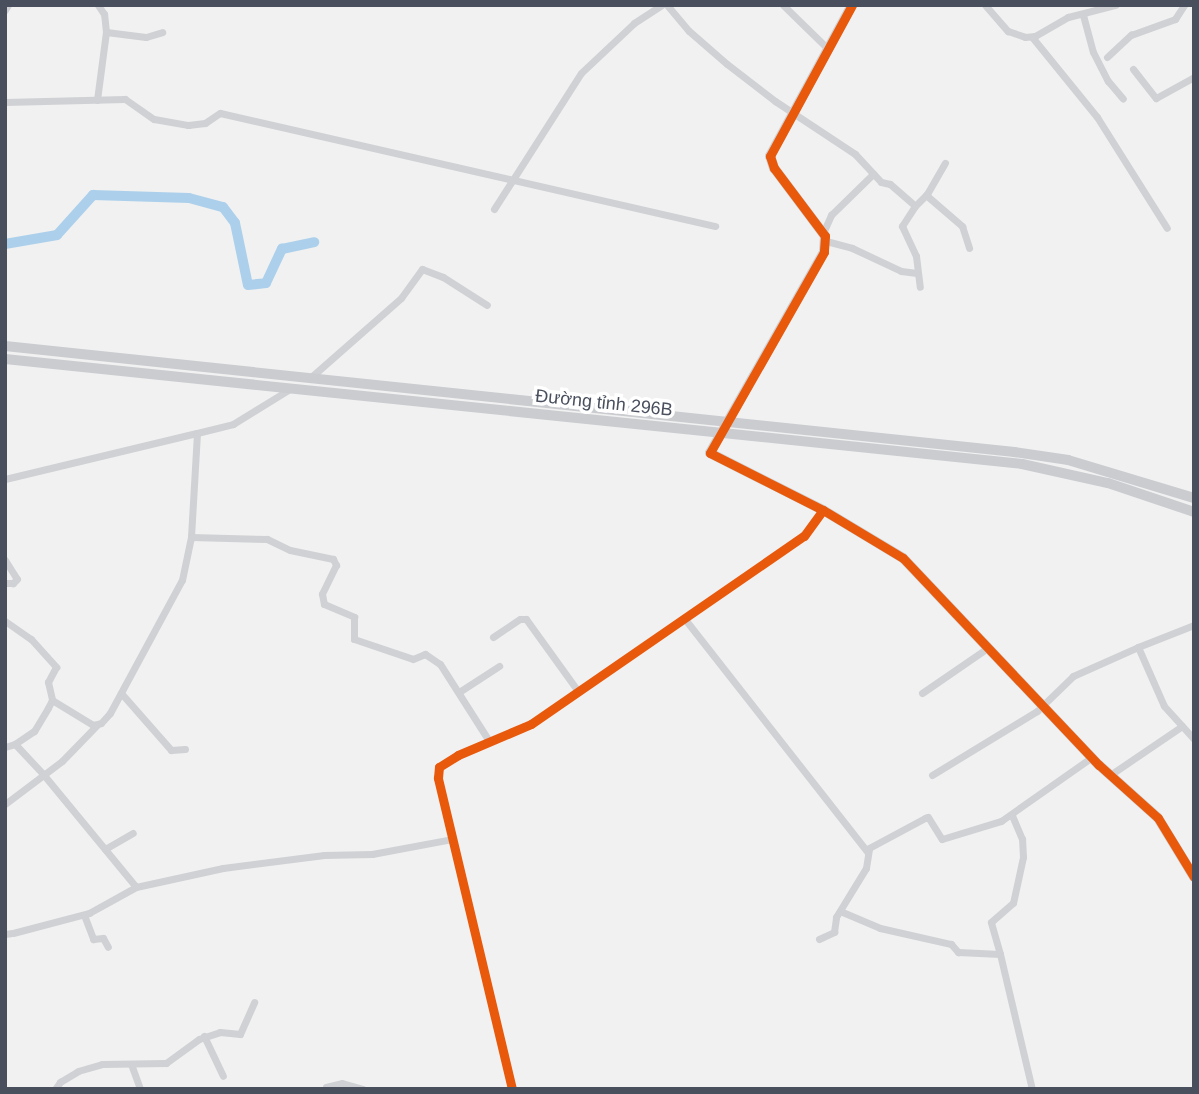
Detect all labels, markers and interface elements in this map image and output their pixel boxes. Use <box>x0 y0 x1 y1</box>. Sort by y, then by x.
street label: Đường tỉnh 296B <box>534 385 674 421</box>

